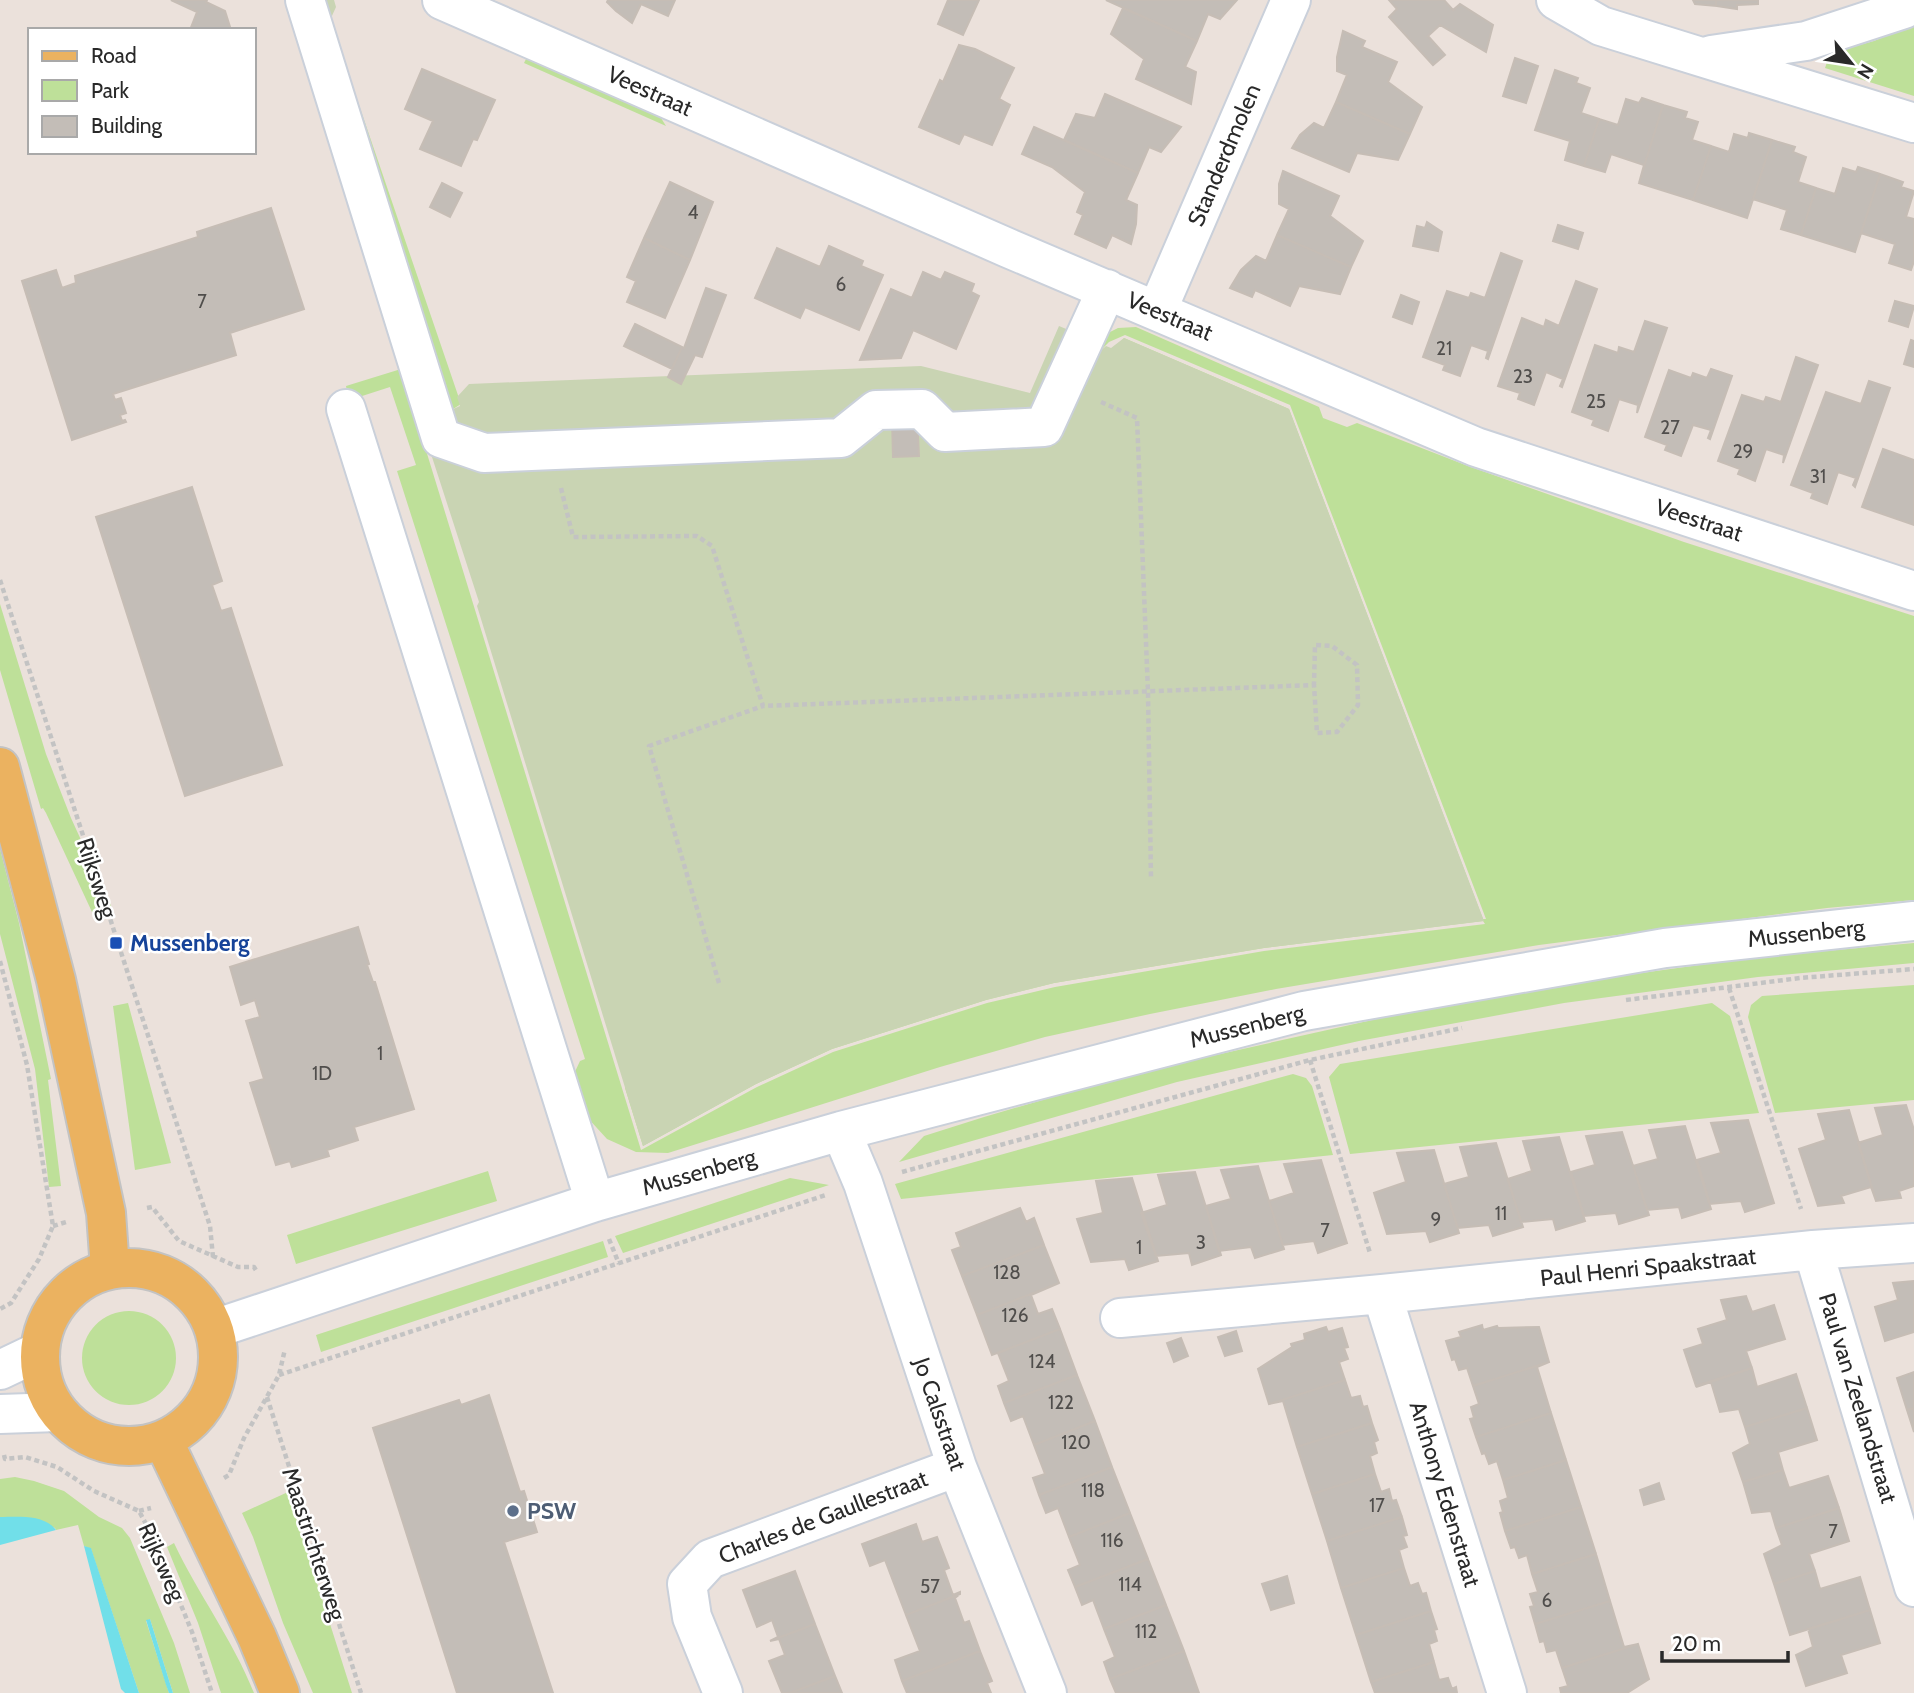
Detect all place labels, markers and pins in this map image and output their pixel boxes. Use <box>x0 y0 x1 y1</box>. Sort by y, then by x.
place label: Mussenberg <box>130 929 250 957</box>
marker: Mussenberg <box>108 935 124 951</box>
place label: PSW <box>527 1497 577 1525</box>
marker: PSW <box>505 1503 521 1519</box>

